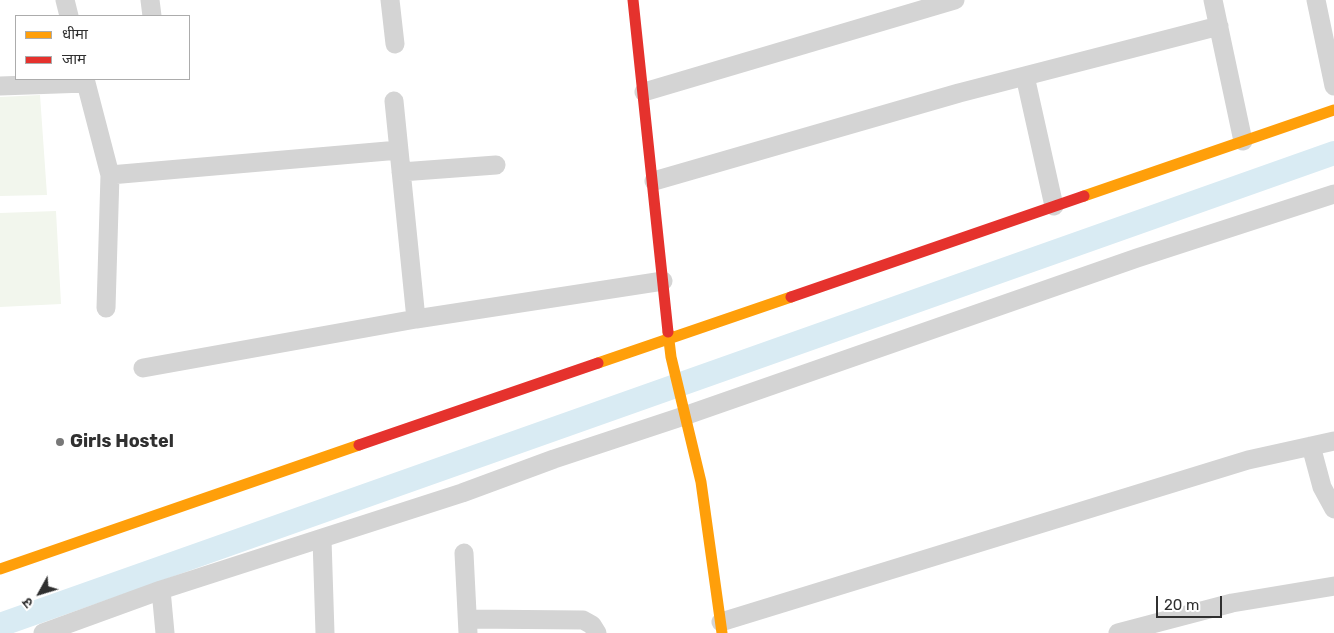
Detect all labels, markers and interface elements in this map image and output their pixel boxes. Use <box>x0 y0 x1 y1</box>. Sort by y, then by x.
legend <box>15 15 190 80</box>
text: धीमा <box>62 25 88 43</box>
text: जाम <box>62 50 86 68</box>
place label: Girls Hostel <box>70 431 174 453</box>
marker: Girls Hostel <box>54 436 66 448</box>
north arrow <box>15 568 65 618</box>
scale bar <box>1159 586 1225 618</box>
text: उ <box>19 594 37 611</box>
text: 20 m <box>1164 596 1199 614</box>

